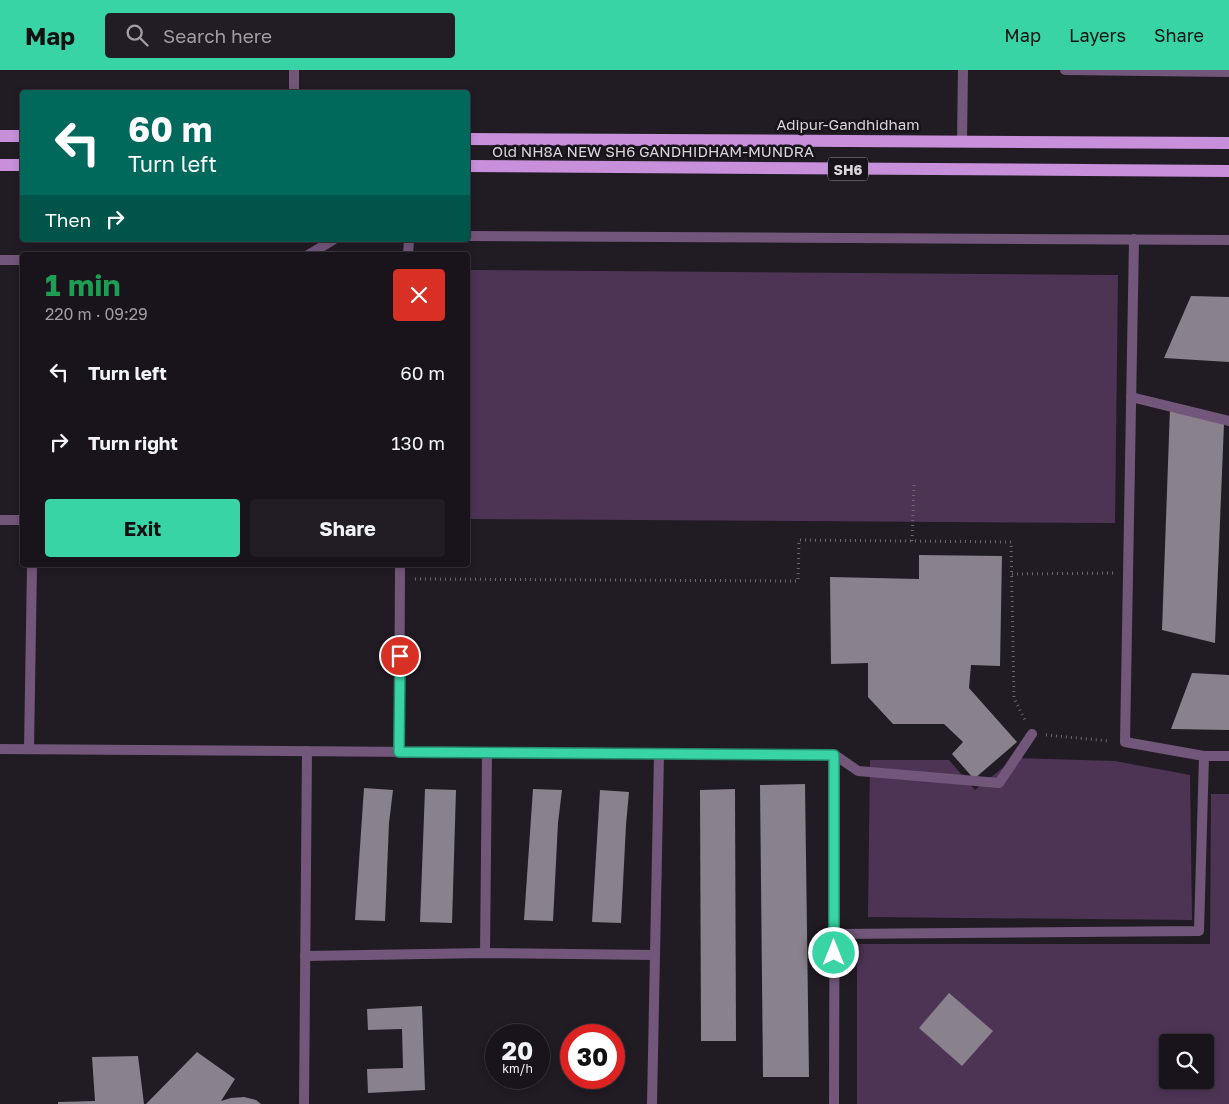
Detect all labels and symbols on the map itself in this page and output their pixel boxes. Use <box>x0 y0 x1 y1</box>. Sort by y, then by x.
street label: Adipur-Gandhidham <box>776 115 920 133</box>
street label: Old NH8A NEW SH6 GANDHIDHAM-MUNDRA <box>492 142 814 160</box>
road number: SH6 <box>828 158 868 180</box>
pin <box>379 635 421 677</box>
position arrow <box>807 926 859 978</box>
speed limit sign: 30 <box>560 1024 625 1089</box>

